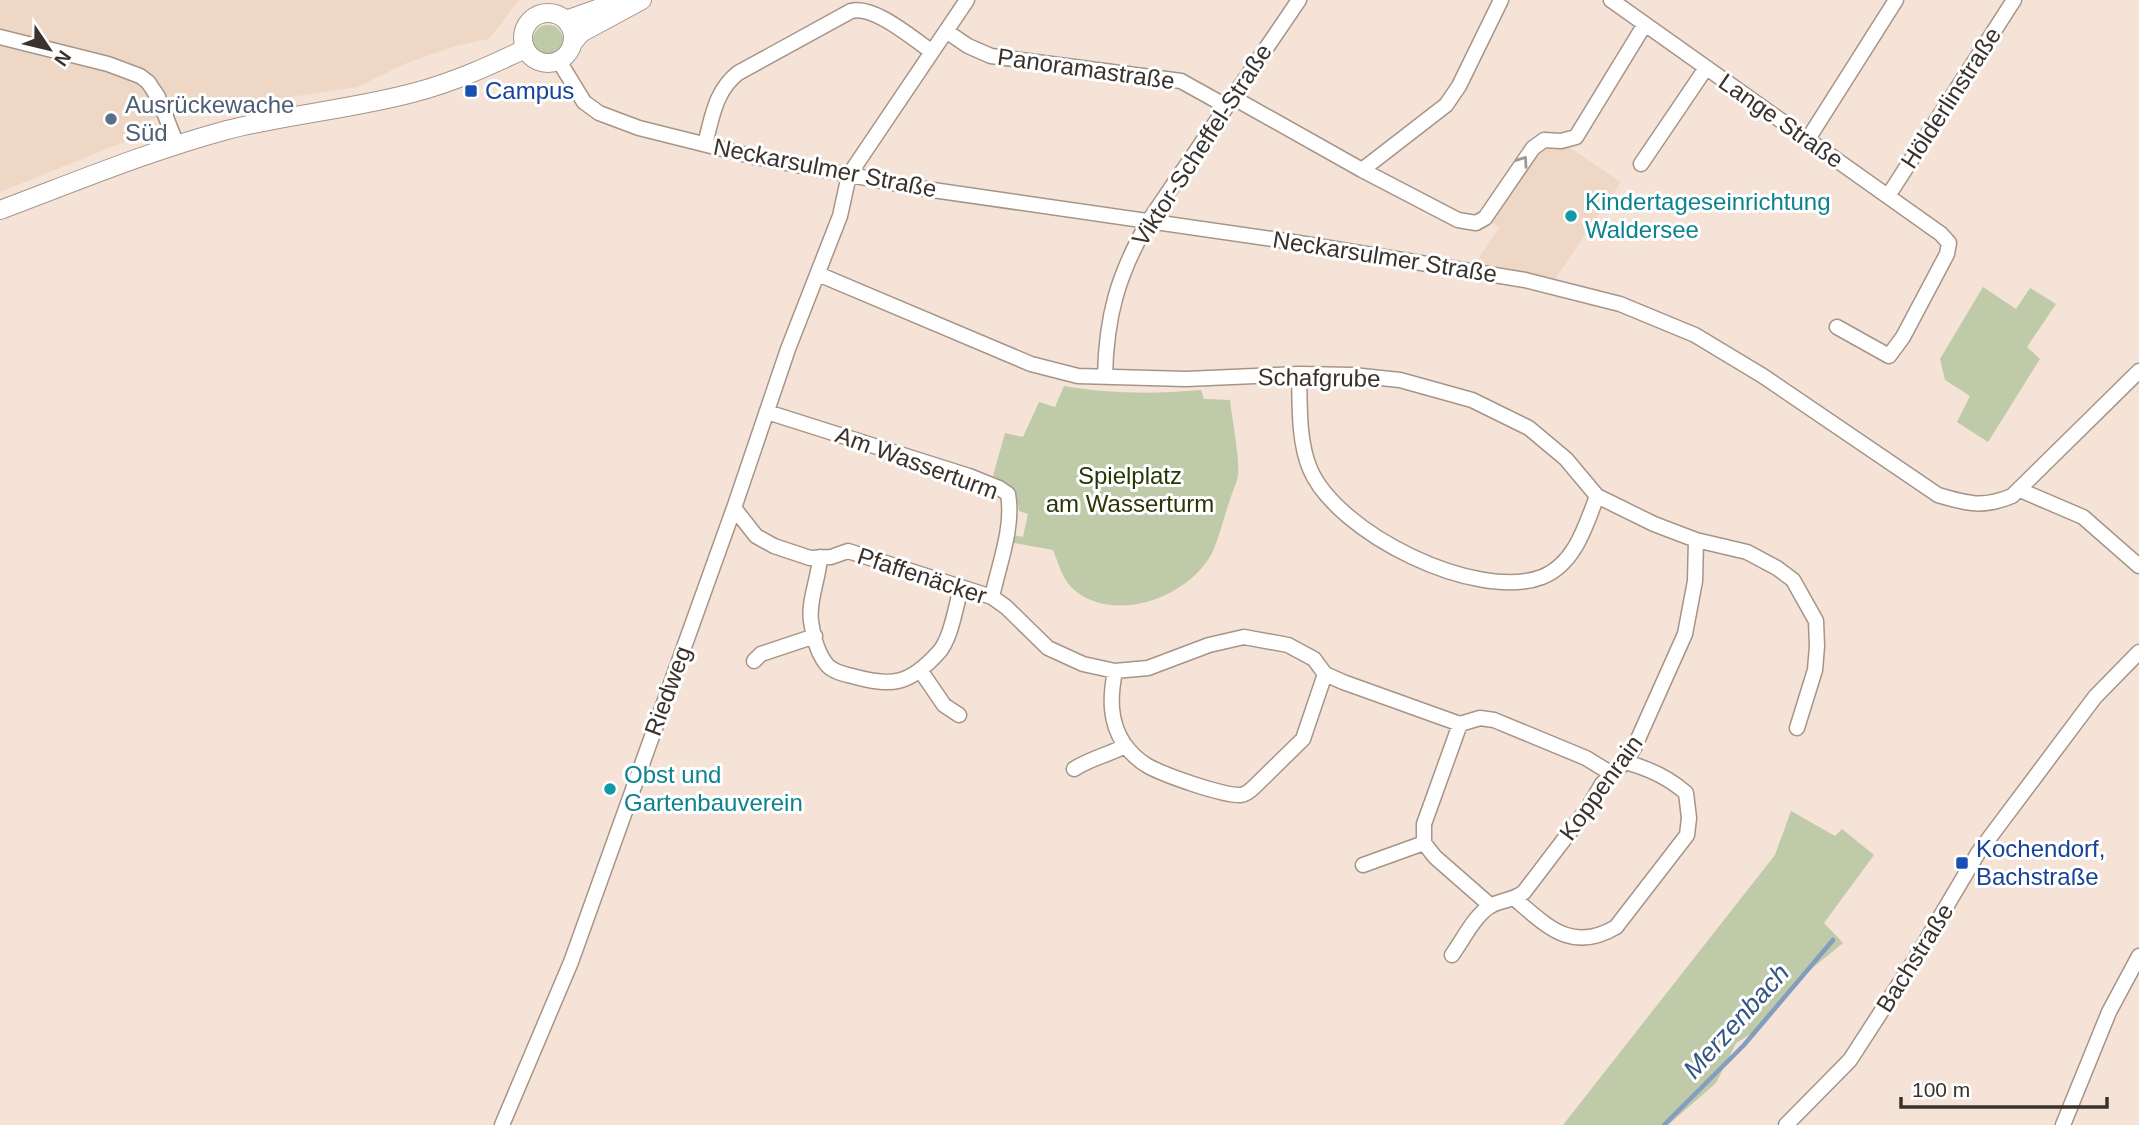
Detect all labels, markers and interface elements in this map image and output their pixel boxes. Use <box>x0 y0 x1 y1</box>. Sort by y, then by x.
north arrow <box>14 14 84 84</box>
street label: Hölderlinstraße <box>1895 22 2006 173</box>
street label: Viktor-Scheffel-Straße <box>1126 39 1277 251</box>
street label: Panoramastraße <box>996 43 1176 94</box>
text: N <box>50 47 75 70</box>
street label: Lange Straße <box>1714 68 1849 173</box>
place label: Campus <box>485 77 574 104</box>
marker: Campus <box>463 83 479 99</box>
place label: Ausrückewache Süd <box>125 91 294 146</box>
marker: Ausrückewache Süd <box>103 111 119 127</box>
street label: Neckarsulmer Straße <box>711 133 939 202</box>
one-way arrow <box>1515 156 1527 169</box>
place label: Kindertageseinrichtung Waldersee <box>1585 188 1831 243</box>
marker: Kindertageseinrichtung Waldersee <box>1563 208 1579 224</box>
street label: Neckarsulmer Straße <box>1271 225 1499 288</box>
street label: Schafgrube <box>1257 363 1381 392</box>
street label: Am Wasserturm <box>832 421 1002 504</box>
park label: Spielplatz am Wasserturm <box>1046 462 1214 517</box>
street label: Pfaffenäcker <box>854 542 990 609</box>
street label: Riedweg <box>639 642 696 739</box>
street label: Koppenrain <box>1554 730 1648 845</box>
place label: Obst und Gartenbauverein <box>624 761 803 816</box>
marker: Obst und Gartenbauverein <box>602 781 618 797</box>
place label: Kochendorf, Bachstraße <box>1976 835 2105 890</box>
marker: Kochendorf, Bachstraße <box>1954 855 1970 871</box>
street label: Bachstraße <box>1871 899 1959 1017</box>
water label: Merzenbach <box>1677 958 1795 1084</box>
scale bar <box>1901 1066 2108 1110</box>
text: 100 m <box>1912 1078 1970 1101</box>

